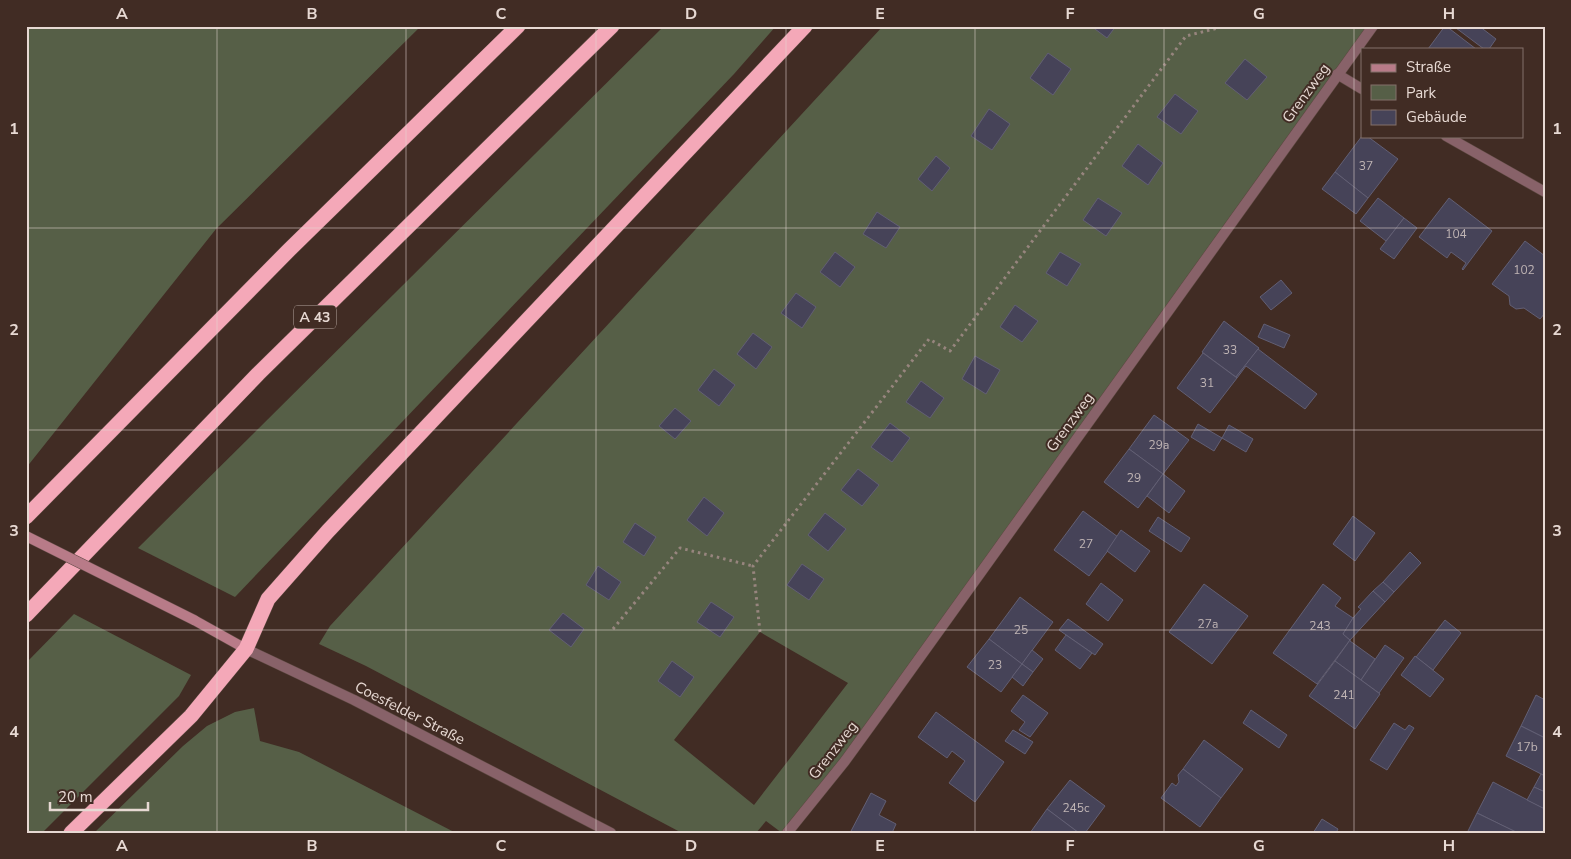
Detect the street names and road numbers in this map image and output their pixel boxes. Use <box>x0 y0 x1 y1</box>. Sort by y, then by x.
street label: Grenzweg <box>1278 59 1334 127</box>
road number: A 43 <box>294 306 336 328</box>
street label: Grenzweg <box>1042 388 1098 456</box>
street label: Coesfelder Straße <box>352 677 468 749</box>
street label: Grenzweg <box>804 717 862 783</box>

